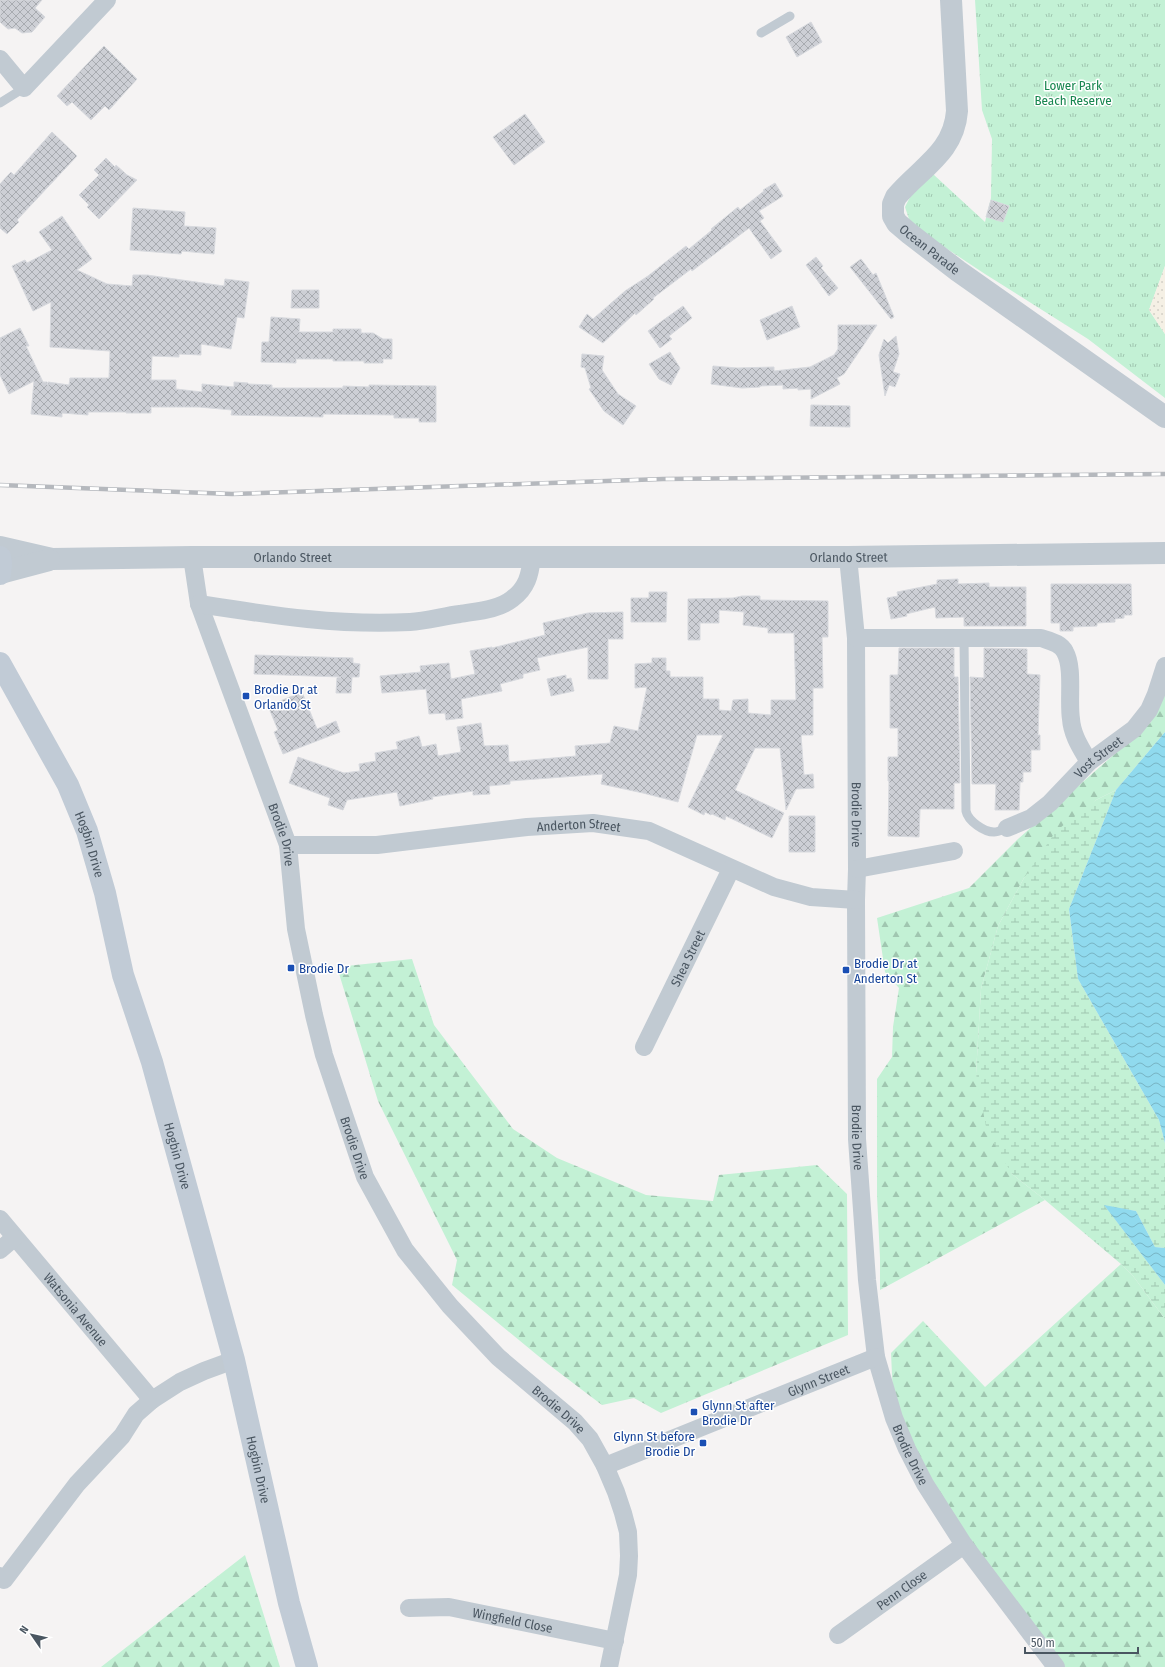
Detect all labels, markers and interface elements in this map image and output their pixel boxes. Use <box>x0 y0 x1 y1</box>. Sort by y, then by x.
park label: Lower Park Beach Reserve <box>1034 78 1112 108</box>
street label: Ocean Parade <box>897 221 963 277</box>
street label: Orlando Street <box>809 549 889 565</box>
street label: Orlando Street <box>253 550 332 565</box>
place label: Brodie Dr at Orlando St <box>254 682 318 712</box>
marker: Brodie Dr at Orlando St <box>241 691 251 701</box>
street label: Vost Street <box>1071 732 1126 781</box>
street label: Brodie Drive <box>849 782 864 847</box>
street label: Brodie Drive <box>266 801 297 867</box>
street label: Hogbin Drive <box>72 809 108 879</box>
street label: Anderton Street <box>536 815 623 834</box>
street label: Shea Street <box>667 927 708 989</box>
place label: Brodie Dr at Anderton St <box>854 956 918 986</box>
place label: Brodie Dr <box>299 961 349 976</box>
marker: Brodie Dr <box>286 963 296 973</box>
marker: Brodie Dr at Anderton St <box>841 965 851 975</box>
street label: Brodie Drive <box>849 1105 867 1171</box>
street label: Brodie Drive <box>338 1115 373 1181</box>
street label: Hogbin Drive <box>162 1121 194 1191</box>
street label: Watsonia Avenue <box>41 1270 111 1349</box>
street label: Glynn Street <box>785 1361 852 1399</box>
street label: Brodie Drive <box>529 1382 589 1436</box>
place label: Glynn St after Brodie Dr <box>702 1398 775 1428</box>
marker: Glynn St after Brodie Dr <box>689 1407 699 1417</box>
street label: Brodie Drive <box>890 1422 932 1487</box>
place label: Glynn St before Brodie Dr <box>613 1429 695 1459</box>
street label: Hogbin Drive <box>244 1434 274 1505</box>
marker: Glynn St before Brodie Dr <box>698 1438 708 1448</box>
street label: Penn Close <box>873 1567 930 1613</box>
street label: Wingfield Close <box>471 1605 554 1636</box>
north arrow <box>12 1615 52 1655</box>
text: N <box>17 1623 31 1636</box>
scale bar <box>1025 1629 1138 1655</box>
text: 50 m <box>1031 1636 1055 1650</box>

